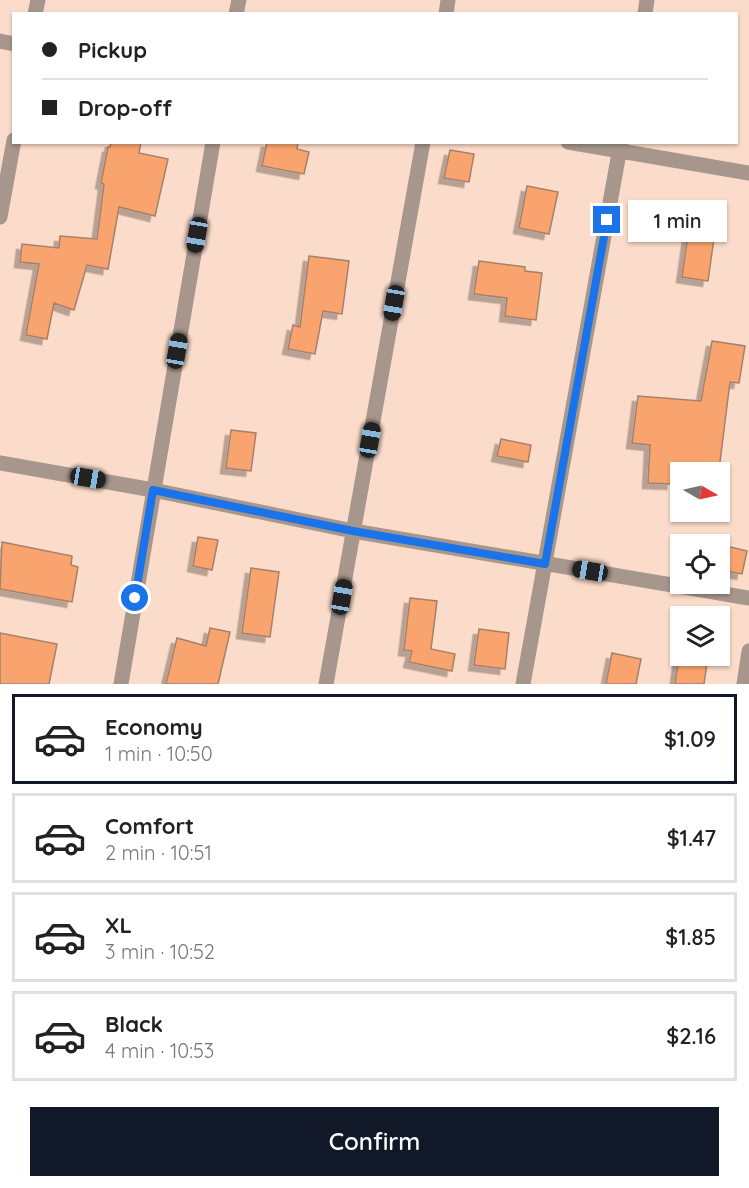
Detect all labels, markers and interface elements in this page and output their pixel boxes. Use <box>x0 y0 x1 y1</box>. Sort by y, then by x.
text: Pickup <box>78 36 147 64</box>
text: Drop-off <box>78 94 172 122</box>
callout: 1 min <box>628 199 727 241</box>
route end <box>593 206 620 233</box>
text: 1 min <box>654 208 701 233</box>
car <box>185 216 209 254</box>
car <box>382 284 406 322</box>
car <box>165 332 189 370</box>
car <box>358 421 382 459</box>
north arrow <box>670 462 730 522</box>
map controls <box>670 462 730 666</box>
car <box>69 466 107 490</box>
button: locate <box>670 534 730 594</box>
car <box>571 559 609 583</box>
car <box>330 578 354 616</box>
route start <box>121 584 148 611</box>
button: layers <box>670 606 730 666</box>
icon: car <box>33 712 87 766</box>
text: Economy <box>105 713 203 741</box>
text: $1.09 <box>664 725 716 753</box>
text: 1 min · 10:50 <box>105 741 213 766</box>
icon: car <box>33 811 87 865</box>
text: Comfort <box>105 812 194 840</box>
text: $1.47 <box>667 824 716 852</box>
text: 2 min · 10:51 <box>105 840 212 865</box>
icon: car <box>33 910 87 964</box>
text: XL <box>105 911 132 939</box>
text: $1.85 <box>665 923 716 951</box>
text: 3 min · 10:52 <box>105 939 215 964</box>
icon: car <box>33 1009 87 1063</box>
text: Black <box>105 1010 163 1038</box>
text: $2.16 <box>666 1022 716 1050</box>
text: 4 min · 10:53 <box>105 1038 214 1063</box>
button: Confirm <box>30 1107 719 1176</box>

